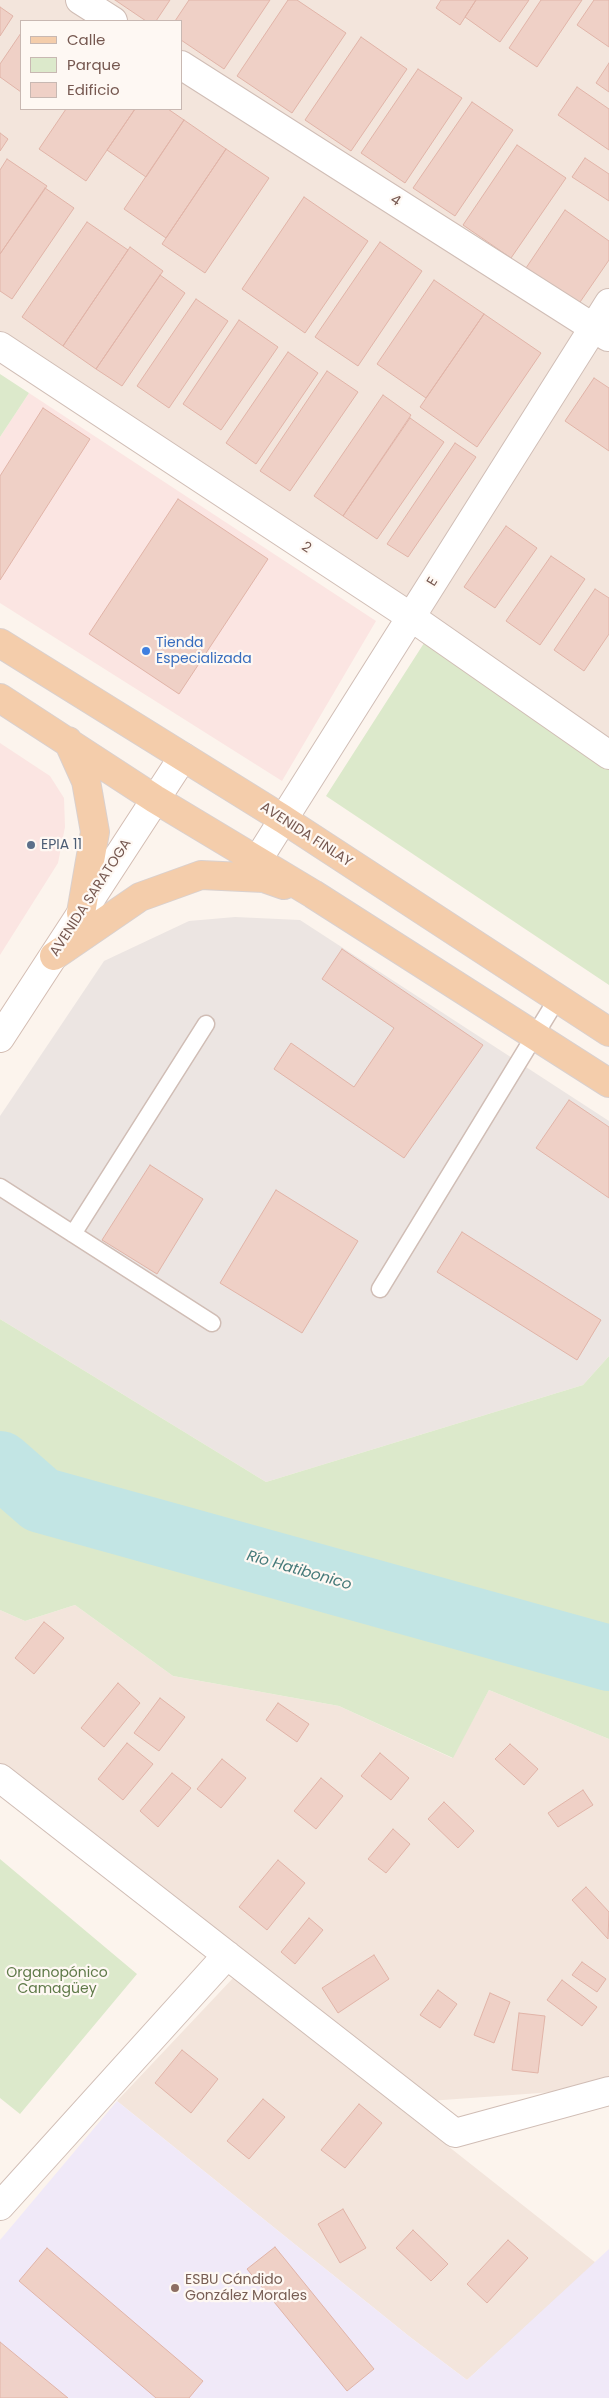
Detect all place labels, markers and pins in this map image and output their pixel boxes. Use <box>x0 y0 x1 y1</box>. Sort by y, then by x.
place label: Tienda Especializada <box>156 635 252 668</box>
marker: Tienda Especializada <box>140 645 152 657</box>
place label: EPIA 11 <box>41 837 82 853</box>
marker: EPIA 11 <box>25 839 37 851</box>
place label: ESBU Cándido González Morales <box>185 2272 307 2304</box>
marker: ESBU Cándido González Morales <box>169 2282 181 2294</box>

